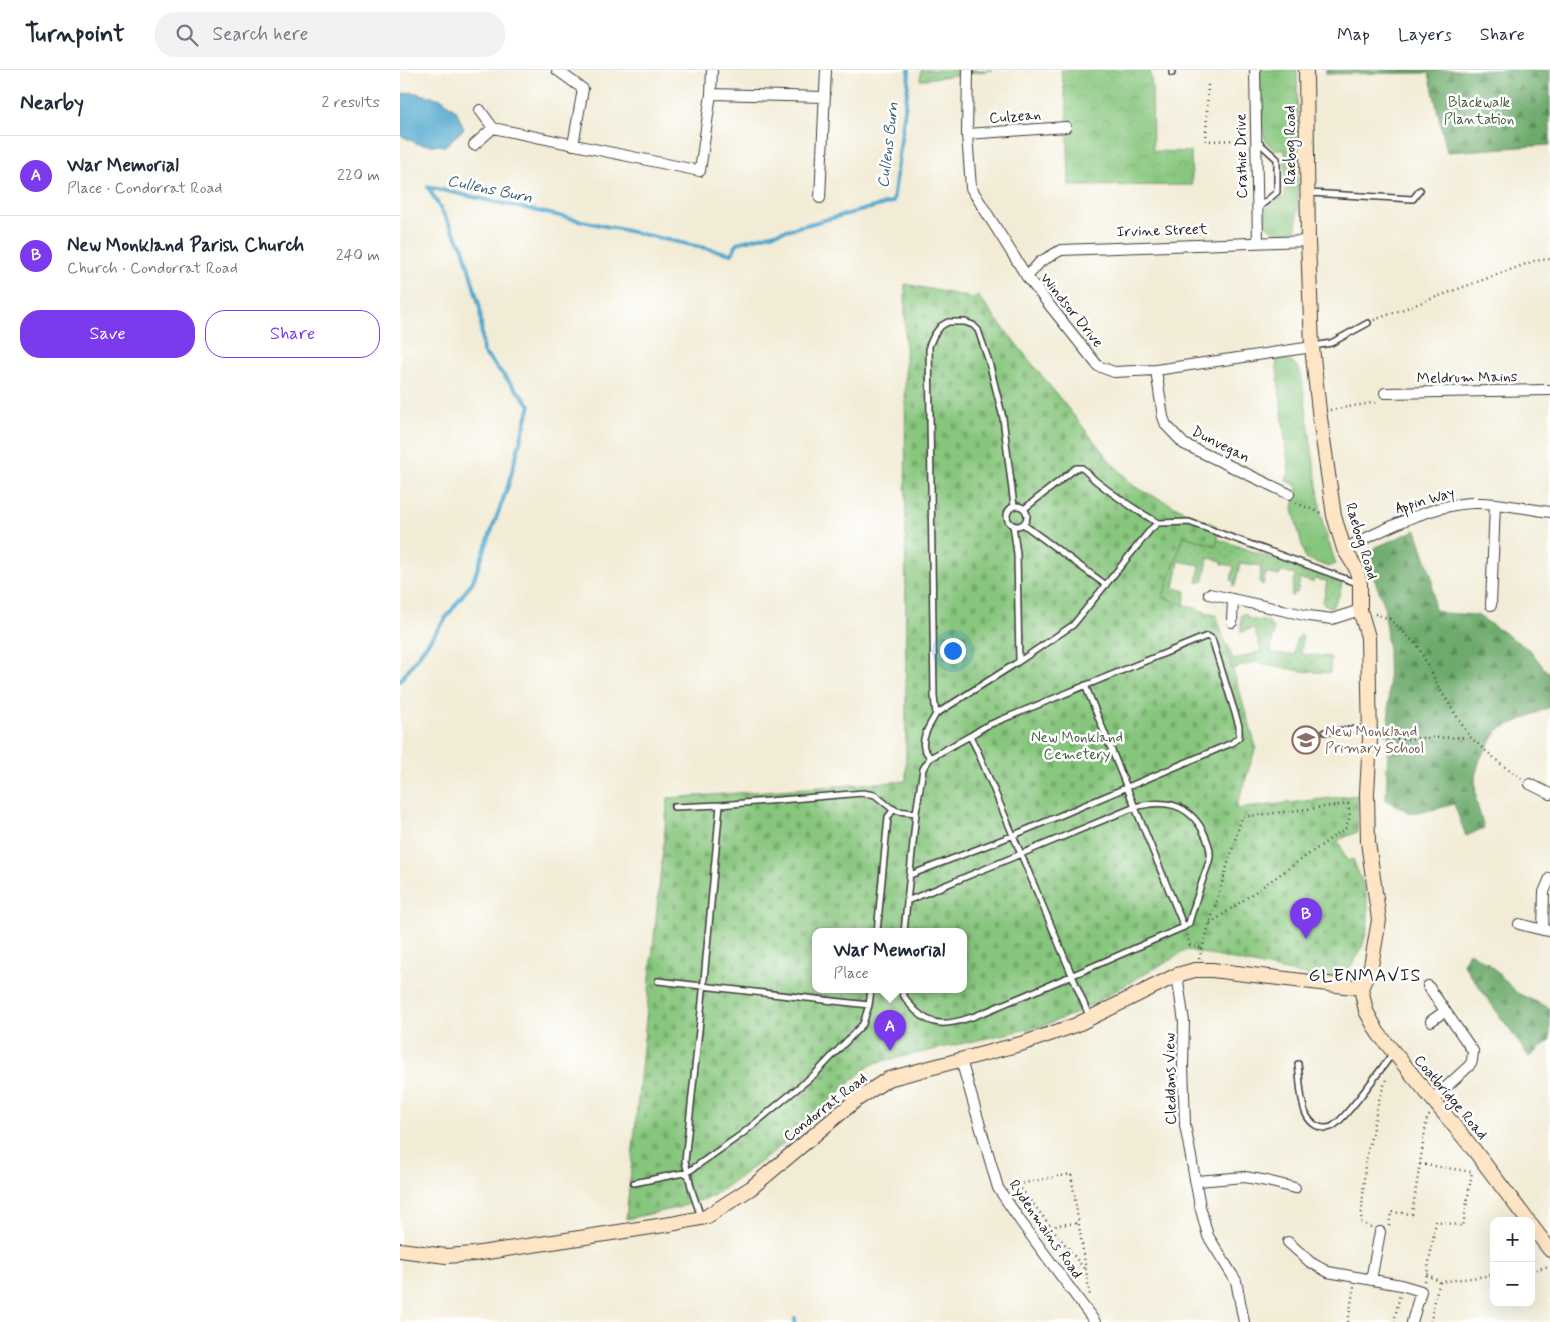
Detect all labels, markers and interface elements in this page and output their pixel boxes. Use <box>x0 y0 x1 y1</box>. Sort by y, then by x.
search box <box>155 12 505 57</box>
text: Turnpoint <box>25 19 125 50</box>
icon: search <box>173 21 201 49</box>
text: Search here <box>213 22 308 47</box>
text: Map <box>1337 23 1370 47</box>
text: Layers <box>1398 23 1452 47</box>
text: Share <box>1480 23 1525 47</box>
text: Nearby <box>20 89 84 117</box>
text: 2 results <box>322 92 380 113</box>
park label: Blackwalk Plantation <box>1444 93 1514 130</box>
water label: Cullens Burn <box>873 101 904 189</box>
street label: Culzean <box>988 105 1042 129</box>
street label: Raebog Road <box>1281 105 1302 185</box>
street label: Crathie Drive <box>1231 113 1253 199</box>
text: War Memorial <box>67 153 179 178</box>
text: A <box>31 165 41 186</box>
text: 220 m <box>337 165 380 186</box>
water label: Cullens Burn <box>445 170 534 209</box>
text: Place · Condorrat Road <box>67 178 222 199</box>
street label: Irvine Street <box>1116 219 1208 243</box>
text: New Monkland Parish Church <box>67 233 304 258</box>
text: B <box>31 245 41 266</box>
text: 240 m <box>336 245 380 266</box>
text: Church · Condorrat Road <box>67 258 238 279</box>
street label: Windsor Drive <box>1035 269 1108 352</box>
button: Save <box>20 310 195 358</box>
button: Share <box>205 310 380 358</box>
street label: Meldrum Mains <box>1417 367 1518 389</box>
street label: Dunvegan <box>1188 422 1253 468</box>
street label: Appin Way <box>1393 483 1457 520</box>
street label: Raebog Road <box>1339 500 1382 582</box>
your location <box>940 638 966 664</box>
place label: New Monkland Primary School <box>1325 722 1424 759</box>
school or university icon: New Monkland Primary School <box>1291 725 1321 755</box>
park label: New Monkland Cemetery <box>1031 728 1123 765</box>
pin: B <box>1290 898 1322 939</box>
popup <box>812 928 967 993</box>
text: War Memorial <box>834 938 945 963</box>
text: Place <box>834 963 869 984</box>
district label: GLENMAVIS <box>1309 964 1421 988</box>
pin: A <box>874 1010 906 1051</box>
street label: Cleddans View <box>1160 1033 1182 1125</box>
street label: Coatbridge Road <box>1408 1051 1492 1145</box>
street label: Condorrat Road <box>780 1069 872 1147</box>
street label: Rydenmains Road <box>1004 1176 1087 1283</box>
map controls <box>1490 1217 1535 1307</box>
button: + <box>1490 1217 1535 1262</box>
button: − <box>1490 1262 1535 1307</box>

